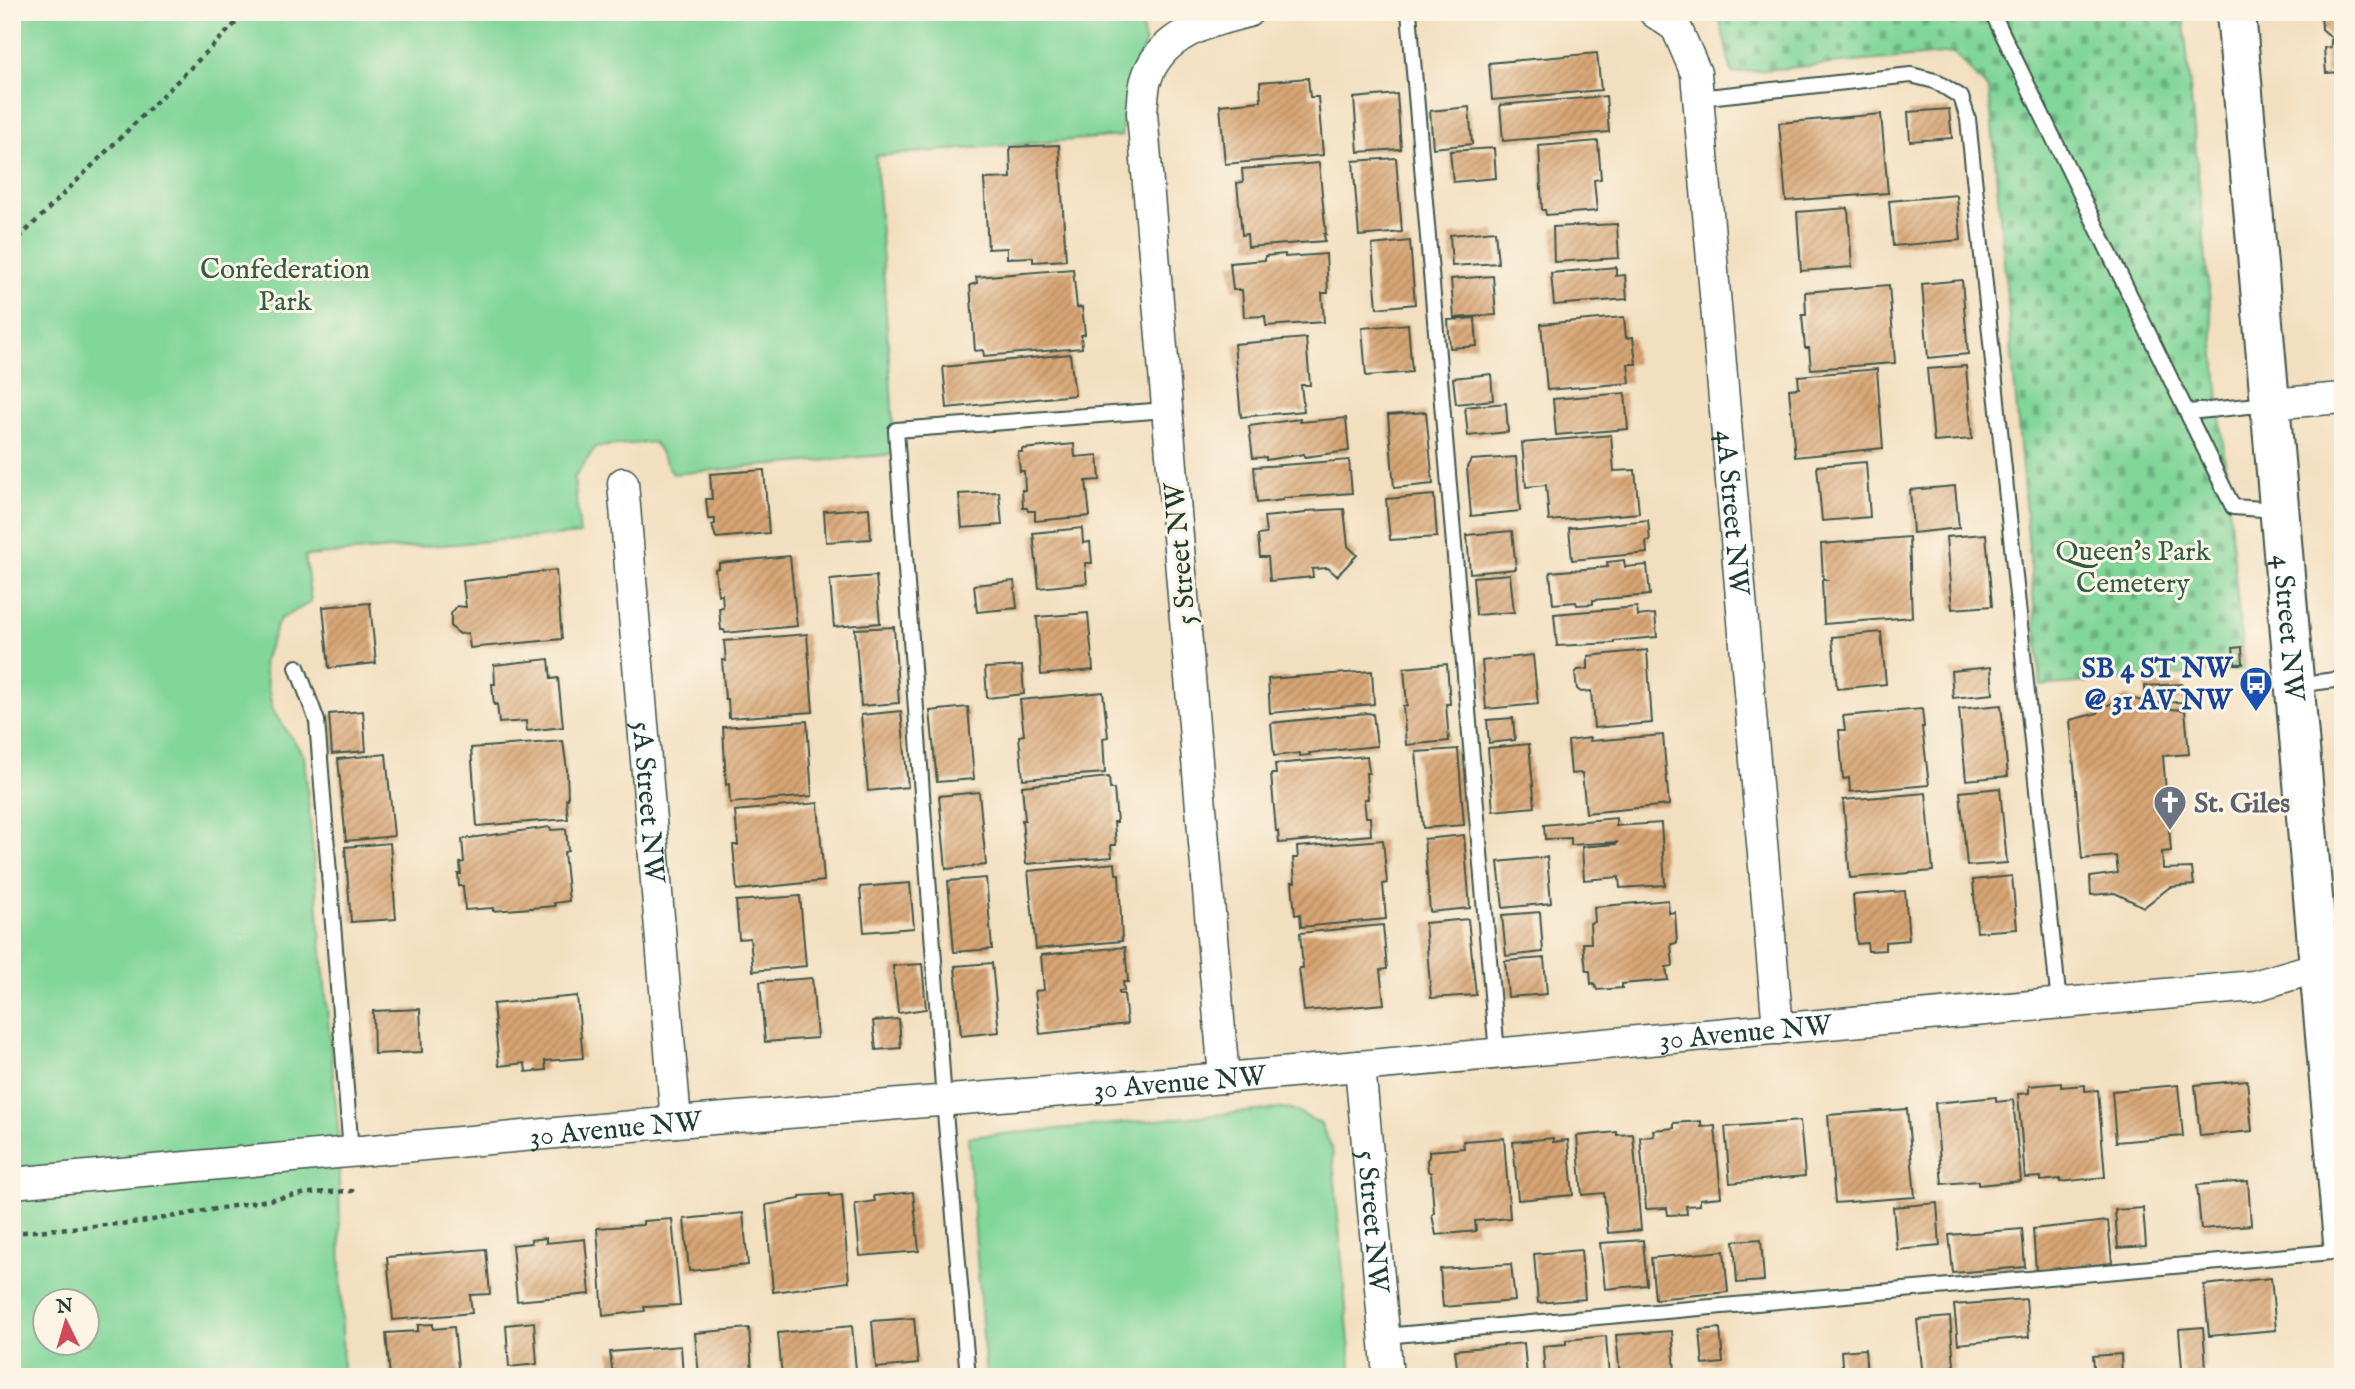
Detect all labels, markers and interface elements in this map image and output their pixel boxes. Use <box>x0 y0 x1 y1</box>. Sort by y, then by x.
park label: Confederation Park <box>200 253 370 320</box>
street label: 4A Street NW <box>1707 429 1756 598</box>
street label: 5 Street NW <box>1158 480 1205 626</box>
park label: Queen's Park Cemetery <box>2056 535 2211 602</box>
street label: 4 Street NW <box>2263 553 2311 704</box>
place label: SB 4 ST NW @ 31 AV NW <box>2081 652 2234 719</box>
bus stop icon: SB 4 ST NW @ 31 AV NW <box>2237 664 2275 713</box>
street label: 5A Street NW <box>623 720 671 886</box>
church icon: St. Giles <box>2151 783 2189 832</box>
place label: St. Giles <box>2194 787 2290 822</box>
street label: 30 Avenue NW <box>1658 1009 1835 1059</box>
street label: 30 Avenue NW <box>1092 1059 1269 1108</box>
street label: 30 Avenue NW <box>528 1105 705 1155</box>
street label: 5 Street NW <box>1348 1149 1395 1296</box>
north arrow <box>32 1288 102 1358</box>
text: N <box>54 1294 74 1320</box>

